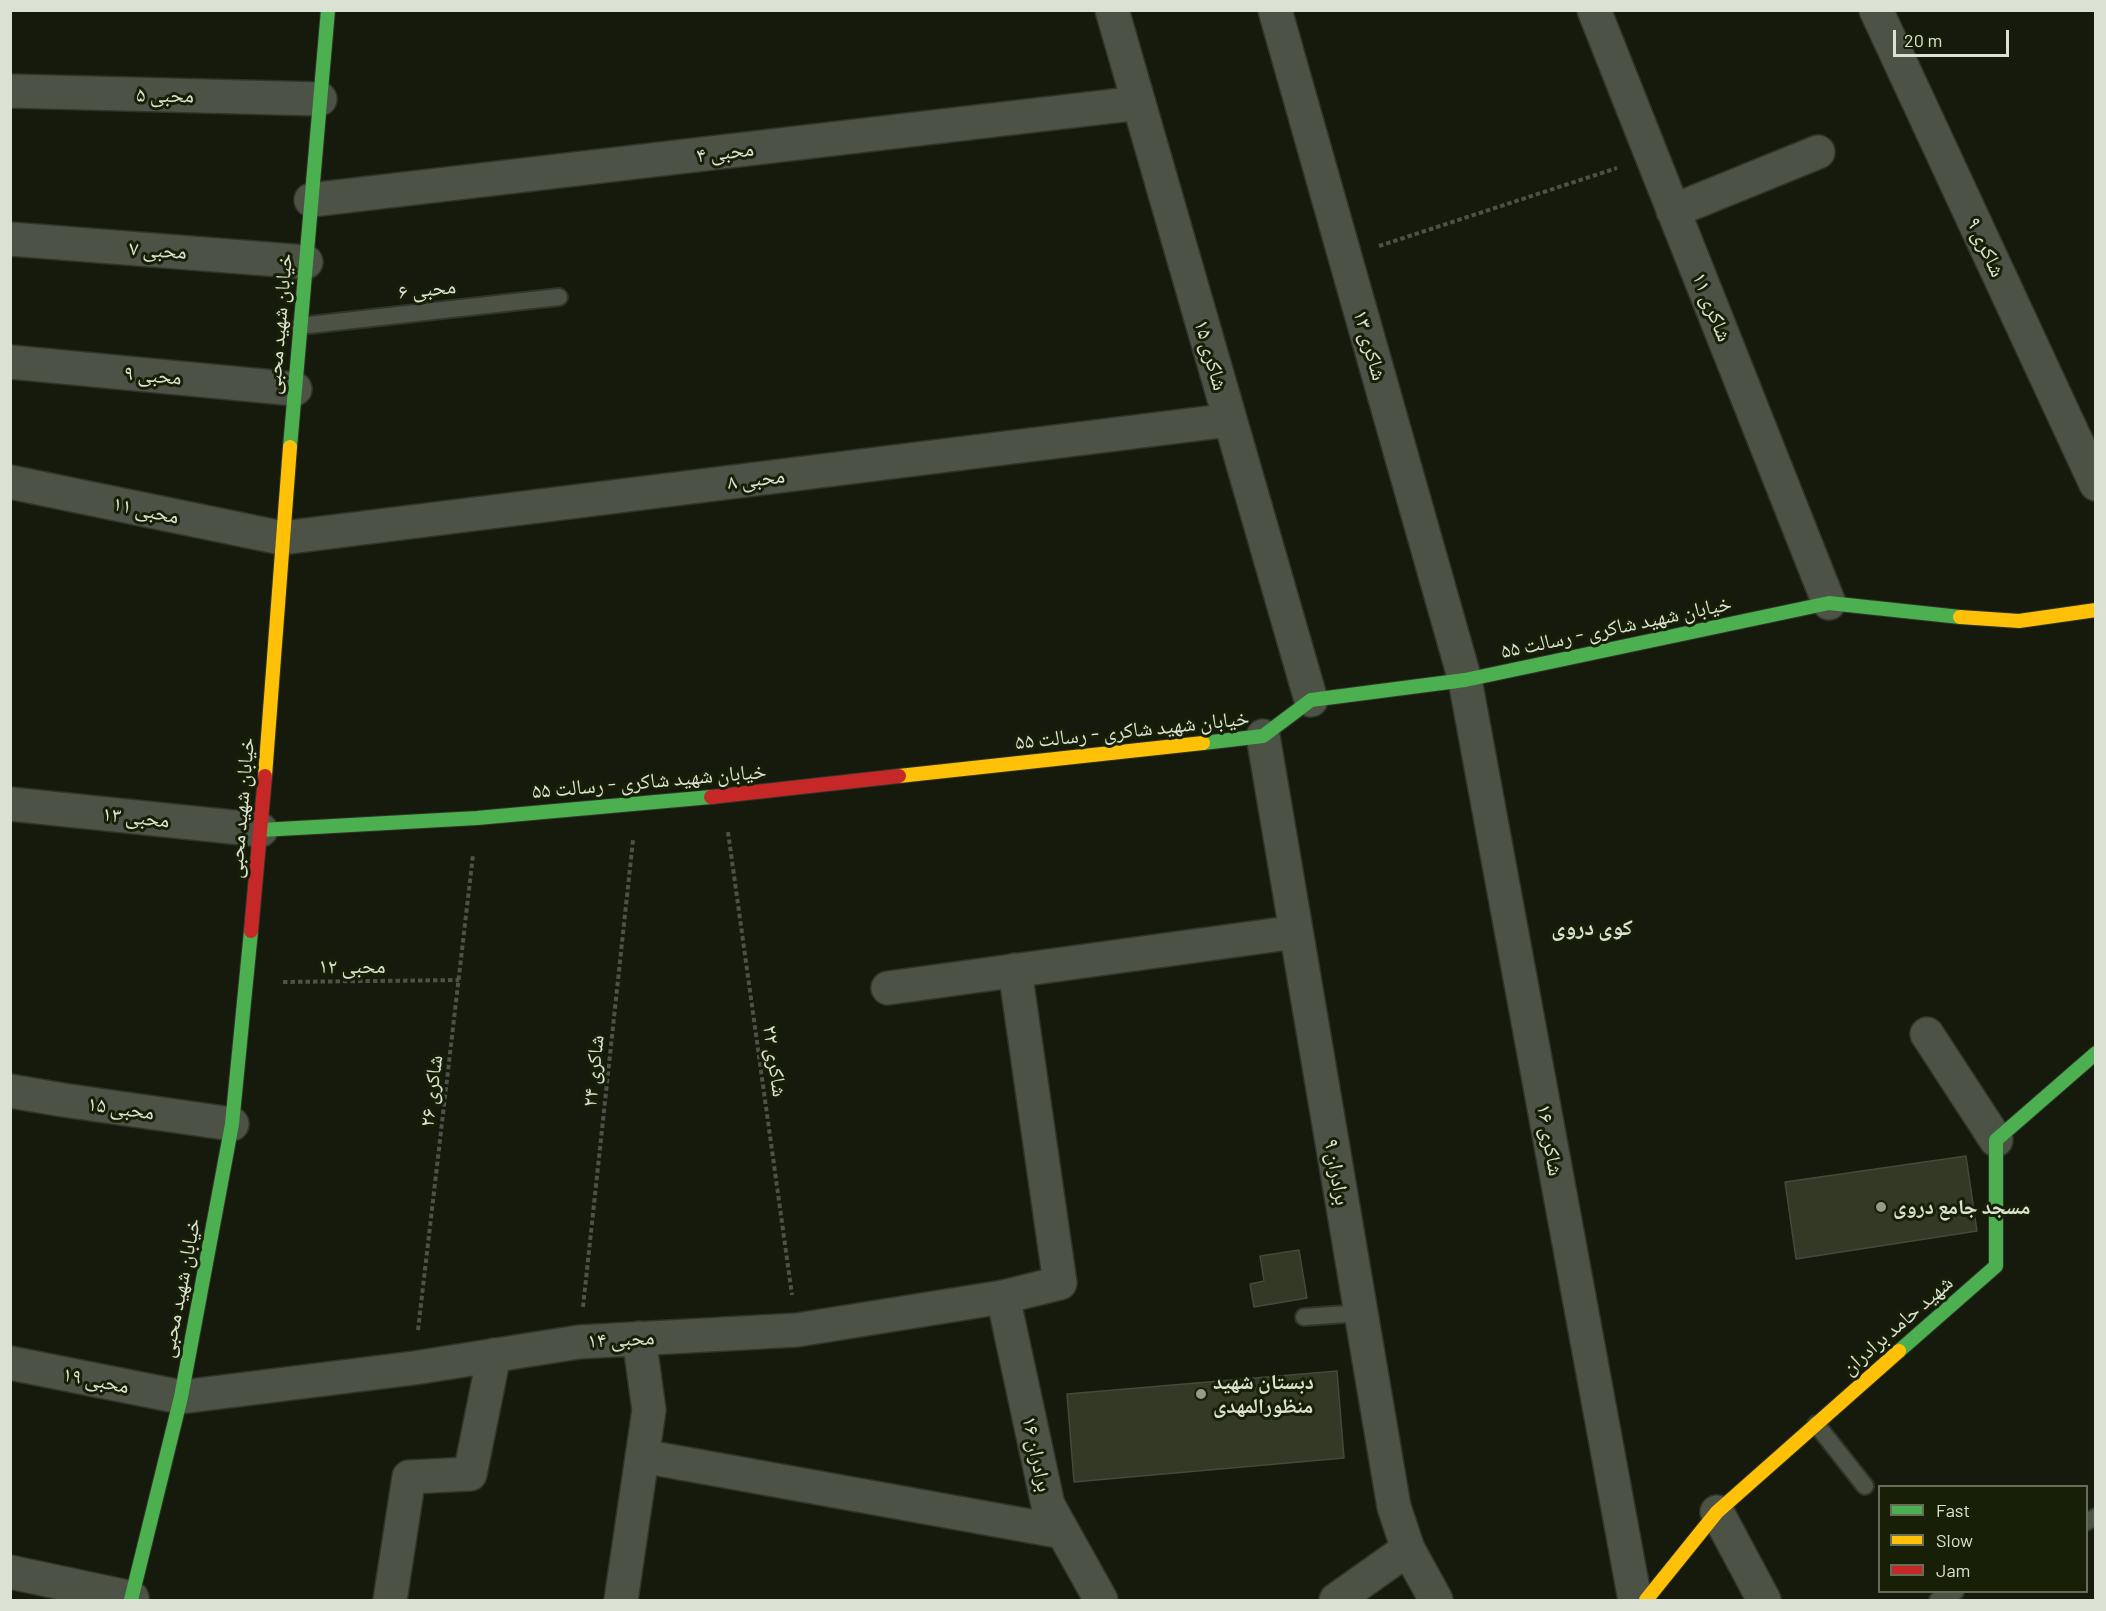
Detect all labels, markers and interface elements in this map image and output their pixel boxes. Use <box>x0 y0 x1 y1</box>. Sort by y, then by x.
scale bar <box>1896 18 2012 56</box>
text: 20 m <box>1904 29 1942 51</box>
street label: محبی ۵ <box>136 82 194 108</box>
street label: محبی ۴ <box>695 136 755 168</box>
street label: شاکری ۹ <box>1961 213 2011 281</box>
street label: محبی ۷ <box>128 235 188 265</box>
street label: خیابان شهید محبی <box>260 252 298 396</box>
street label: شاکری ۱۱ <box>1687 269 1737 345</box>
street label: محبی ۶ <box>397 273 457 305</box>
street label: شاکری ۱۳ <box>1348 307 1392 383</box>
street label: شاکری ۱۵ <box>1189 317 1233 393</box>
street label: محبی ۹ <box>123 360 183 390</box>
street label: محبی ۸ <box>726 463 786 495</box>
street label: محبی ۱۱ <box>111 491 181 529</box>
street label: خیابان شهید شاکری - رسالت ۵۵ <box>1498 590 1734 664</box>
street label: خیابان شهید شاکری - رسالت ۵۵ <box>1014 705 1250 755</box>
street label: خیابان شهید محبی <box>222 736 260 880</box>
street label: خیابان شهید شاکری - رسالت ۵۵ <box>531 758 767 804</box>
street label: محبی ۱۳ <box>101 801 171 833</box>
district label: کوی دروی <box>1551 915 1633 941</box>
street label: محبی ۱۲ <box>318 953 386 979</box>
street label: شاکری ۲۲ <box>757 1023 793 1099</box>
street label: شاکری ۲۴ <box>577 1034 609 1108</box>
street label: شاکری ۲۶ <box>414 1054 448 1128</box>
street label: محبی ۱۵ <box>86 1091 156 1125</box>
street label: شاکری ۱۶ <box>1531 1102 1569 1178</box>
street label: برادران ۹ <box>1319 1137 1355 1207</box>
place label: مسجد جامع دروی <box>1893 1194 2030 1220</box>
marker: مسجد جامع دروی <box>1874 1200 1888 1214</box>
street label: خیابان شهید محبی <box>154 1216 206 1360</box>
street label: شهید حامد برادران <box>1836 1270 1958 1380</box>
street label: محبی ۱۴ <box>587 1325 655 1353</box>
street label: محبی ۱۹ <box>61 1361 131 1399</box>
place label: دبستان شهید منظورالمهدی <box>1213 1369 1314 1419</box>
marker: دبستان شهید منظورالمهدی <box>1194 1387 1208 1401</box>
street label: برادران ۱۶ <box>1017 1414 1057 1494</box>
legend <box>1878 1485 2088 1593</box>
text: Fast <box>1936 1499 1970 1521</box>
text: Slow <box>1936 1529 1973 1551</box>
text: Jam <box>1936 1559 1970 1581</box>

